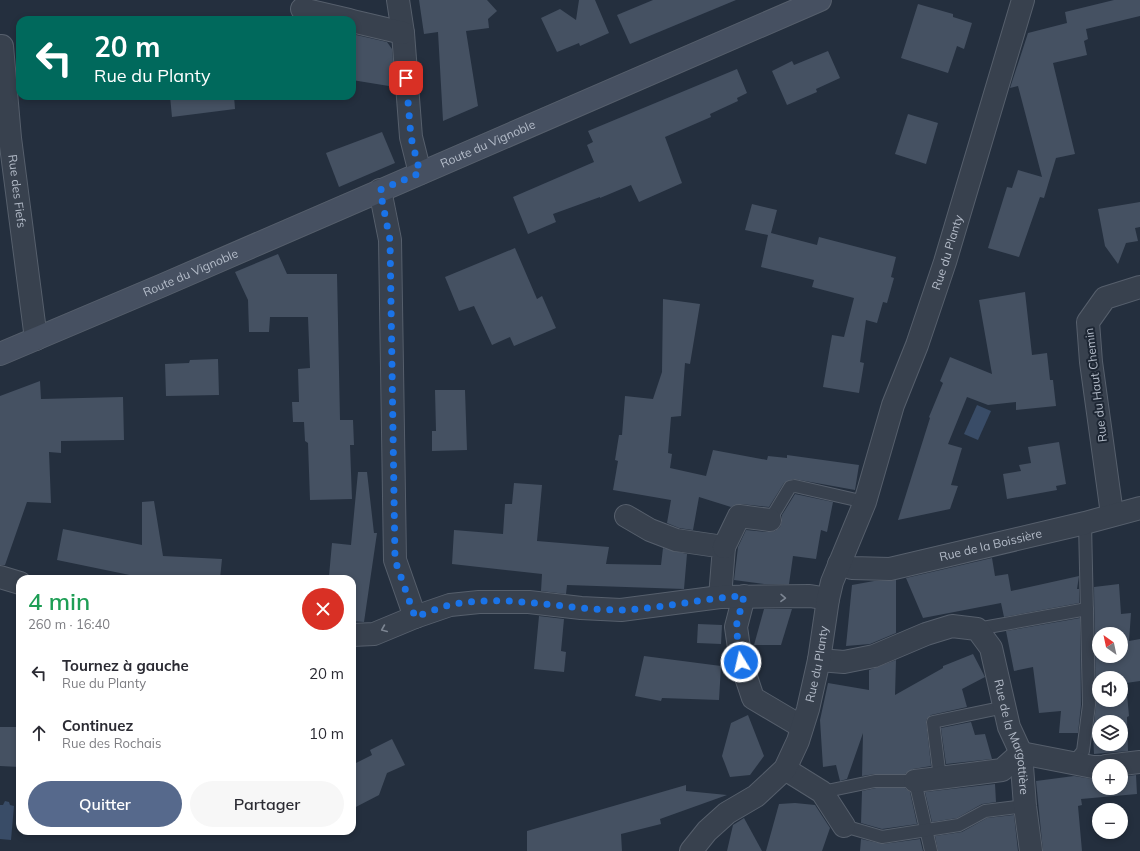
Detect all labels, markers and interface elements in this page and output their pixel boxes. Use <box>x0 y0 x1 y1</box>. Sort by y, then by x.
text: 20 m <box>94 29 160 64</box>
icon: left <box>28 32 80 84</box>
pin <box>389 61 423 95</box>
text: Rue du Planty <box>94 64 211 87</box>
icon: arrive <box>395 67 417 89</box>
street label: Route du Vignoble <box>438 116 537 171</box>
street label: Rue des Fiefs <box>5 154 30 229</box>
street label: Rue du Planty <box>928 212 966 292</box>
street label: Route du Vignoble <box>141 245 240 300</box>
street label: Rue du Haut Chemin <box>1081 327 1110 443</box>
street label: Rue de la Boissière <box>938 525 1043 564</box>
text: 4 min <box>28 586 90 616</box>
button: close <box>302 588 344 630</box>
one-way arrow <box>780 593 786 602</box>
text: 260 m · 16:40 <box>28 616 110 632</box>
street label: Rue du Planty <box>802 624 831 704</box>
one-way arrow <box>381 625 388 633</box>
north arrow <box>1092 627 1128 663</box>
map controls <box>1092 627 1128 839</box>
position arrow <box>720 641 762 683</box>
text: Tournez à gauche <box>62 656 189 675</box>
icon: left <box>28 662 50 684</box>
text: 20 m <box>309 664 344 683</box>
button: sound <box>1092 671 1128 707</box>
text: Rue du Planty <box>62 675 146 691</box>
street label: Rue de la Margottière <box>991 678 1032 795</box>
button: layers <box>1092 715 1128 751</box>
text: Continuez <box>62 716 133 735</box>
icon: ahead <box>28 722 50 744</box>
text: 10 m <box>309 724 344 743</box>
text: Rue des Rochais <box>62 735 161 751</box>
button: + <box>1092 759 1128 795</box>
button: Quitter <box>28 781 182 827</box>
button: Partager <box>190 781 344 827</box>
button: − <box>1092 803 1128 839</box>

